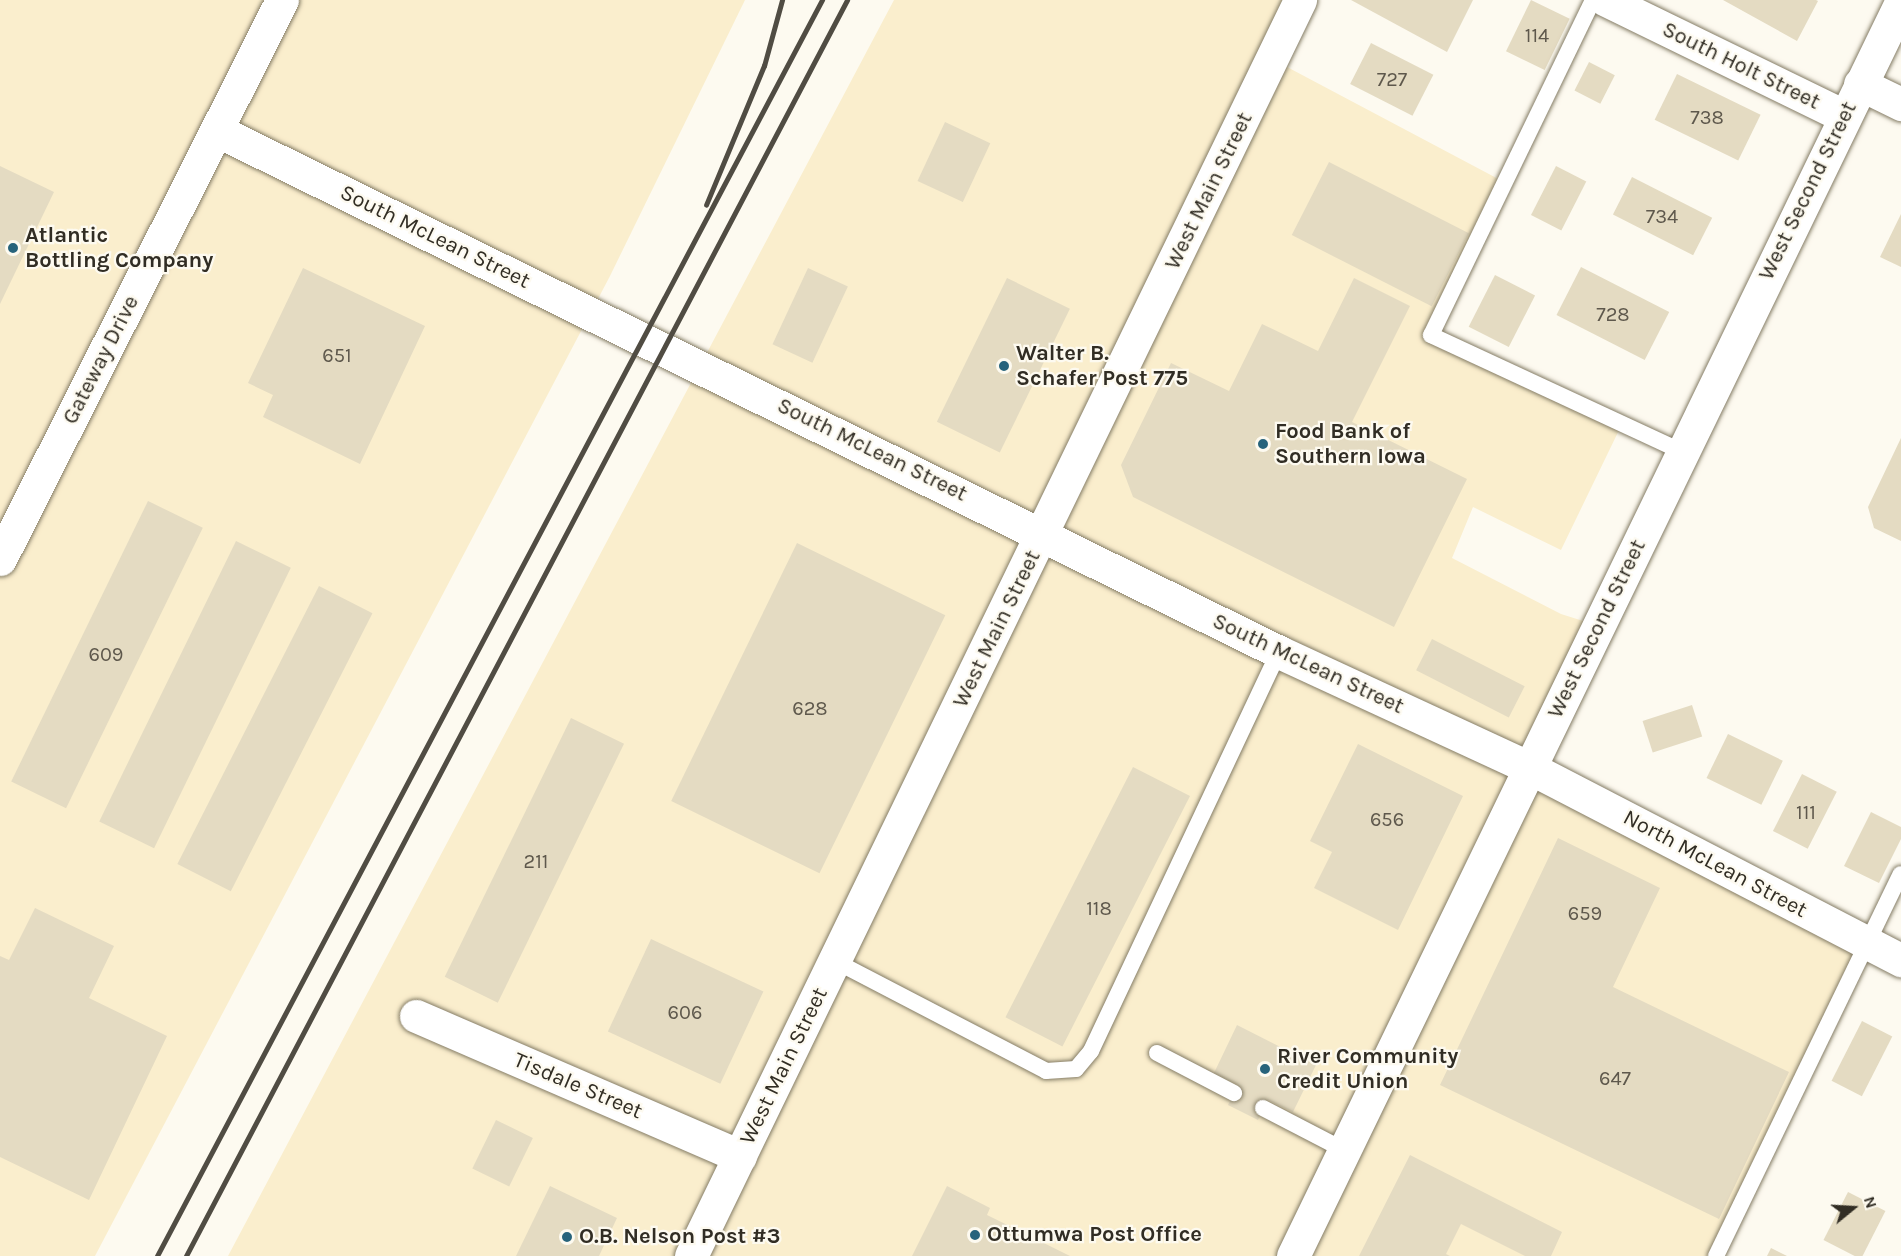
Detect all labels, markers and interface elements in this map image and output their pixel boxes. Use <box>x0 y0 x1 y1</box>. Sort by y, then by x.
street label: South Holt Street <box>1658 16 1824 116</box>
house number: 114 <box>1525 23 1549 47</box>
house number: 727 <box>1377 67 1407 91</box>
street label: West Second Street <box>1753 97 1863 285</box>
house number: 738 <box>1690 105 1724 129</box>
street label: West Main Street <box>1160 108 1258 274</box>
street label: South McLean Street <box>336 180 534 294</box>
house number: 734 <box>1646 204 1678 228</box>
place label: Atlantic Bottling Company <box>25 222 213 274</box>
marker: Atlantic Bottling Company <box>6 241 20 255</box>
street label: Gateway Drive <box>57 291 145 429</box>
house number: 728 <box>1596 302 1630 326</box>
place label: Walter B. Schafer Post 775 <box>1016 340 1188 392</box>
house number: 651 <box>322 343 352 367</box>
marker: Walter B. Schafer Post 775 <box>997 359 1011 373</box>
street label: South McLean Street <box>773 393 971 507</box>
place label: Food Bank of Southern Iowa <box>1275 418 1426 470</box>
marker: Food Bank of Southern Iowa <box>1256 437 1270 451</box>
street label: West Second Street <box>1542 535 1652 723</box>
street label: West Main Street <box>948 546 1046 712</box>
street label: South McLean Street <box>1208 608 1408 720</box>
house number: 609 <box>89 642 123 666</box>
house number: 628 <box>792 696 828 720</box>
house number: 111 <box>1796 800 1816 824</box>
street label: North McLean Street <box>1619 804 1811 924</box>
house number: 656 <box>1370 807 1404 831</box>
house number: 211 <box>524 849 548 873</box>
house number: 118 <box>1086 896 1112 920</box>
house number: 659 <box>1568 901 1602 925</box>
street label: West Main Street <box>735 983 833 1149</box>
house number: 606 <box>668 1000 702 1024</box>
place label: River Community Credit Union <box>1277 1043 1458 1094</box>
street label: Tisdale Street <box>510 1047 646 1125</box>
marker: River Community Credit Union <box>1258 1062 1272 1076</box>
house number: 647 <box>1599 1066 1631 1090</box>
north arrow <box>1823 1178 1883 1238</box>
text: N <box>1860 1194 1881 1211</box>
place label: Ottumwa Post Office <box>987 1222 1202 1248</box>
place label: O.B. Nelson Post #3 <box>579 1224 780 1250</box>
marker: Ottumwa Post Office <box>968 1228 982 1242</box>
marker: O.B. Nelson Post #3 <box>560 1230 574 1244</box>

